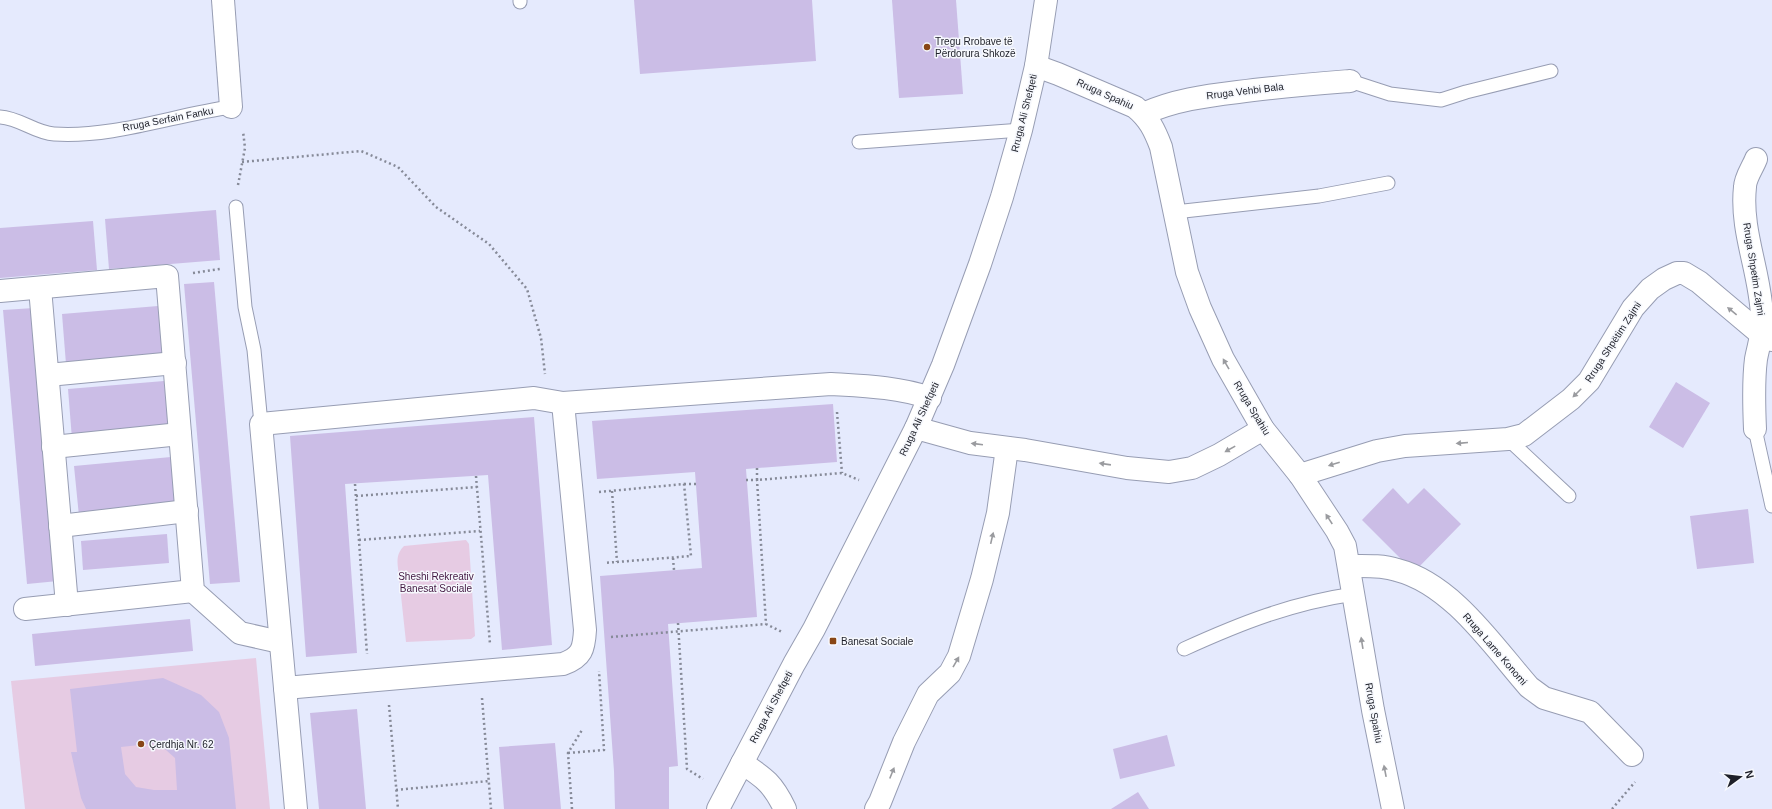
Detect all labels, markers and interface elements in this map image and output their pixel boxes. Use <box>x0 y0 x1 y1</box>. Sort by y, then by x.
place label: Tregu Rrobave të Përdorura Shkozë <box>935 36 1016 59</box>
marker: Tregu Rrobave të Përdorura Shkozë <box>922 42 932 52</box>
street label: Rruga Ali Shefqeti <box>1009 73 1039 153</box>
street label: Rruga Spahiu <box>1075 77 1135 111</box>
street label: Rruga Vehbi Bala <box>1206 81 1285 101</box>
street label: Rruga Serfain Fanku <box>122 105 214 133</box>
street label: Rruga Shpetim Zajmi <box>1741 222 1767 316</box>
street label: Rruga Shpëtim Zajmi <box>1583 300 1643 384</box>
one-way arrow <box>1727 306 1738 315</box>
one-way arrow <box>1223 358 1229 370</box>
street label: Rruga Spahiu <box>1232 379 1272 437</box>
street label: Rruga Ali Shefqeti <box>897 380 941 458</box>
one-way arrow <box>1572 388 1582 398</box>
one-way arrow <box>1456 439 1468 446</box>
one-way arrow <box>971 441 983 447</box>
one-way arrow <box>1224 445 1236 452</box>
one-way arrow <box>1099 461 1111 467</box>
one-way arrow <box>1328 461 1340 467</box>
one-way arrow <box>1325 514 1333 524</box>
one-way arrow <box>989 531 995 543</box>
park label: Sheshi Rekreativ Banesat Sociale <box>398 571 474 594</box>
street label: Rruga Lame Konomi <box>1461 611 1529 687</box>
marker: Banesat Sociale <box>828 636 838 646</box>
place label: Banesat Sociale <box>841 636 914 647</box>
one-way arrow <box>1359 637 1365 649</box>
one-way arrow <box>952 656 959 668</box>
street label: Rruga Ali Shefqeti <box>747 669 795 745</box>
street label: Rruga Spahiu <box>1363 682 1385 744</box>
marker: Çerdhja Nr. 62 <box>136 739 146 749</box>
place label: Çerdhja Nr. 62 <box>149 739 214 750</box>
north arrow <box>1720 757 1760 797</box>
one-way arrow <box>1381 765 1387 777</box>
one-way arrow <box>889 767 895 779</box>
text: N <box>1743 769 1756 780</box>

